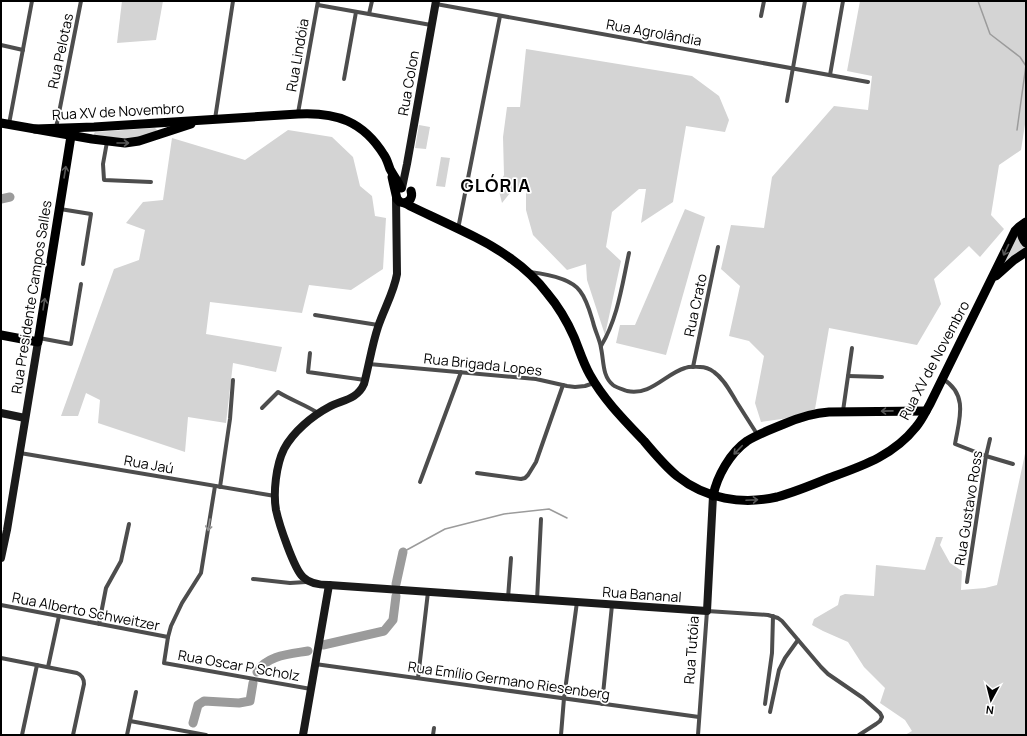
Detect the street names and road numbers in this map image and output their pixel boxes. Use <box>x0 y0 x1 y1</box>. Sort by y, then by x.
street label: Rua Pelotas <box>43 12 77 90</box>
street label: Rua Agrolândia <box>605 14 703 50</box>
street label: Rua Lindóia <box>281 17 313 93</box>
street label: Rua Colon <box>393 49 423 117</box>
street label: Rua XV de Novembro <box>51 98 185 124</box>
street label: Rua Presidente Campos Salles <box>6 199 56 395</box>
street label: Rua Crato <box>679 272 711 338</box>
street label: Rua XV de Novembro <box>895 297 973 423</box>
street label: Rua Brigada Lopes <box>423 348 543 380</box>
street label: Rua Gustavo Ross <box>950 449 986 567</box>
street label: Rua Jaú <box>123 450 175 478</box>
street label: Rua Bananal <box>602 582 682 606</box>
street label: Rua Alberto Schweitzer <box>11 587 161 635</box>
street label: Rua Tutóia <box>679 615 703 685</box>
street label: Rua Oscar P Scholz <box>177 645 301 685</box>
street label: Rua Emílio Germano Riesenberg <box>407 656 611 704</box>

